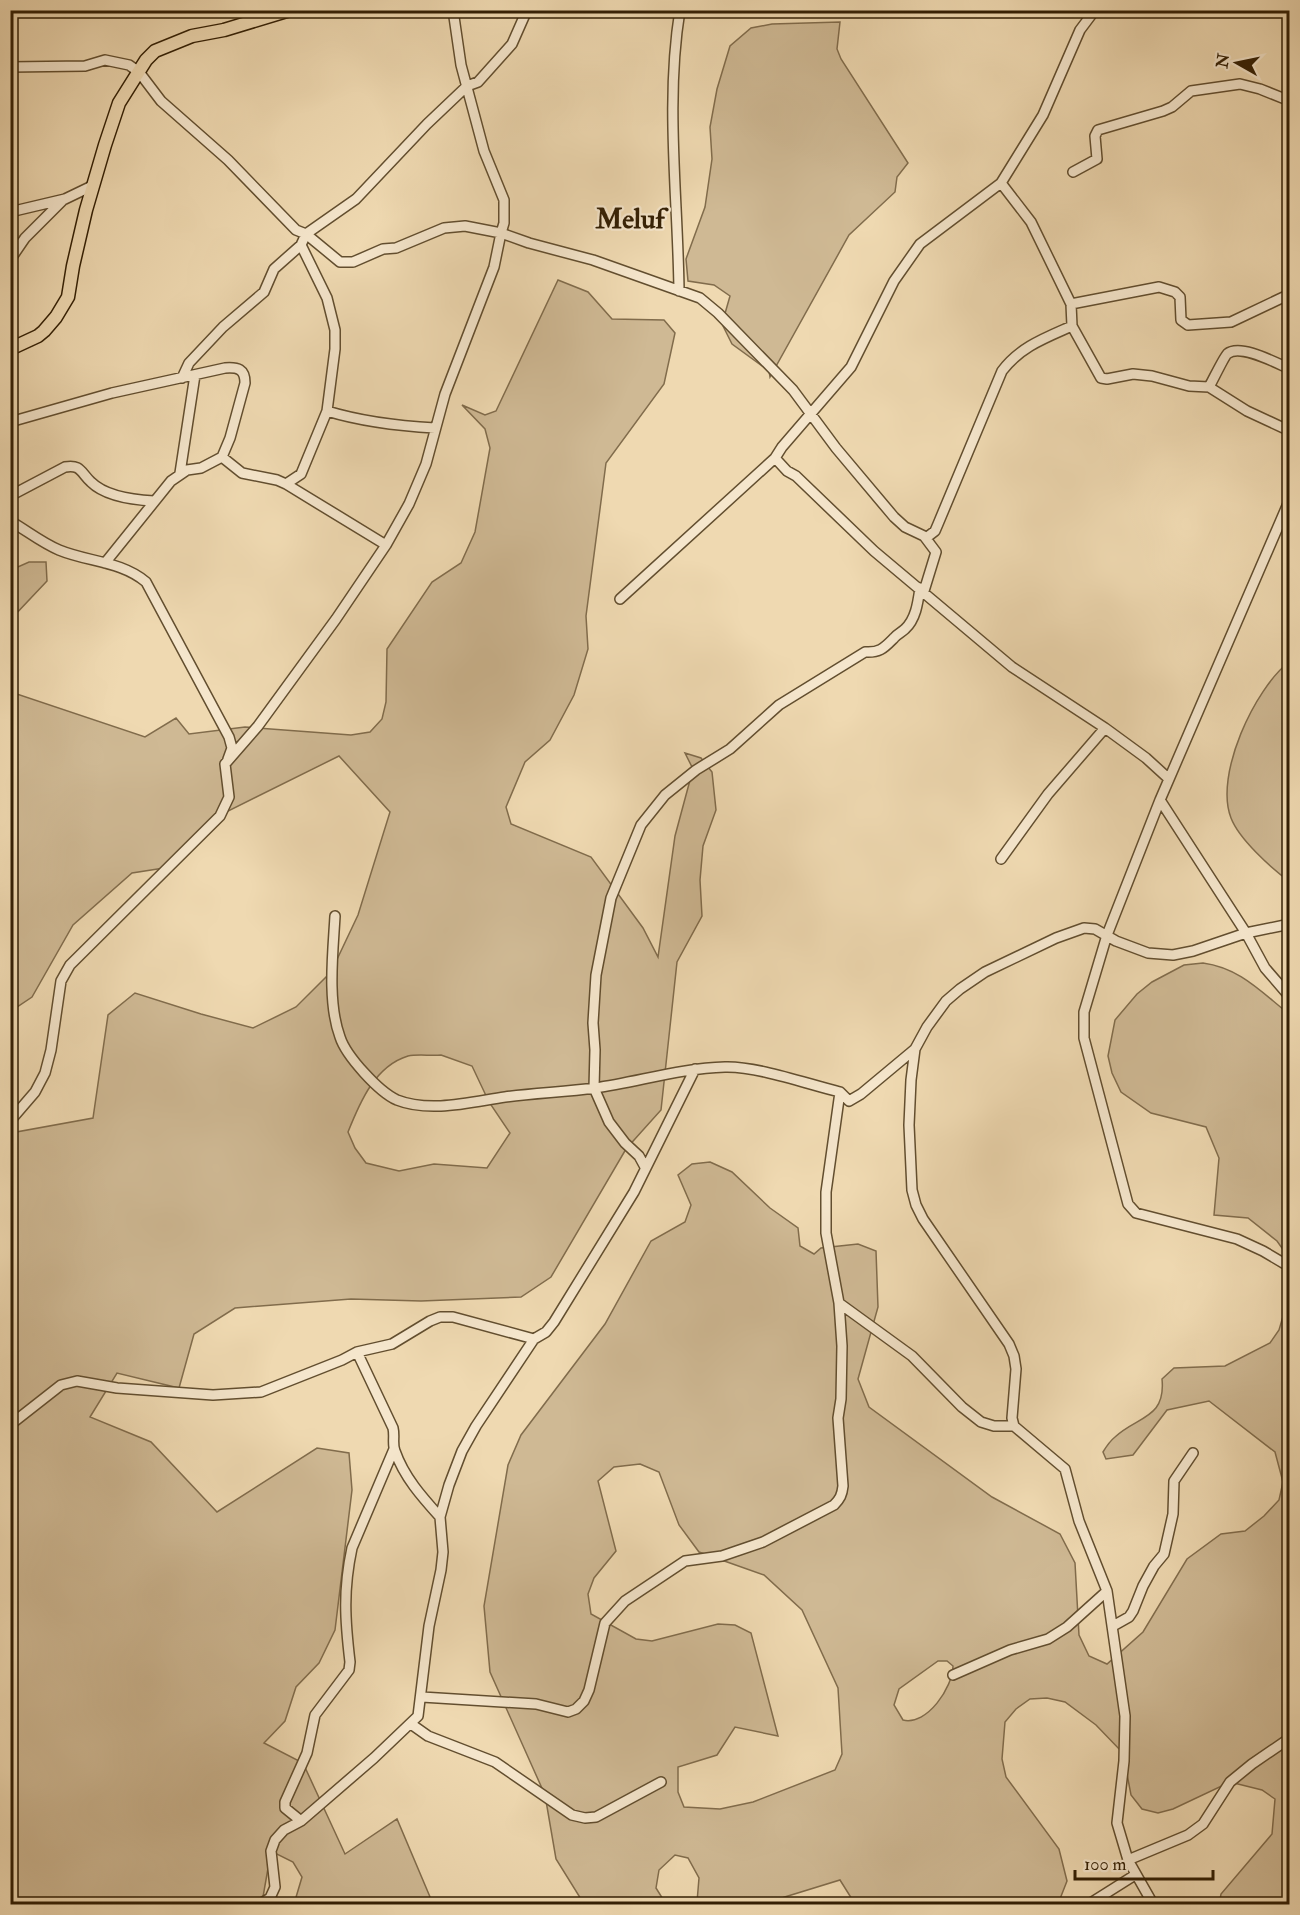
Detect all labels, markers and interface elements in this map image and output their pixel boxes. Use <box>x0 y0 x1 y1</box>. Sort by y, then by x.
north arrow <box>1207 33 1267 93</box>
text: N <box>1212 52 1234 70</box>
district label: Meluf <box>595 202 669 237</box>
scale bar <box>1075 1843 1213 1881</box>
text: 100 m <box>1084 1853 1127 1876</box>

